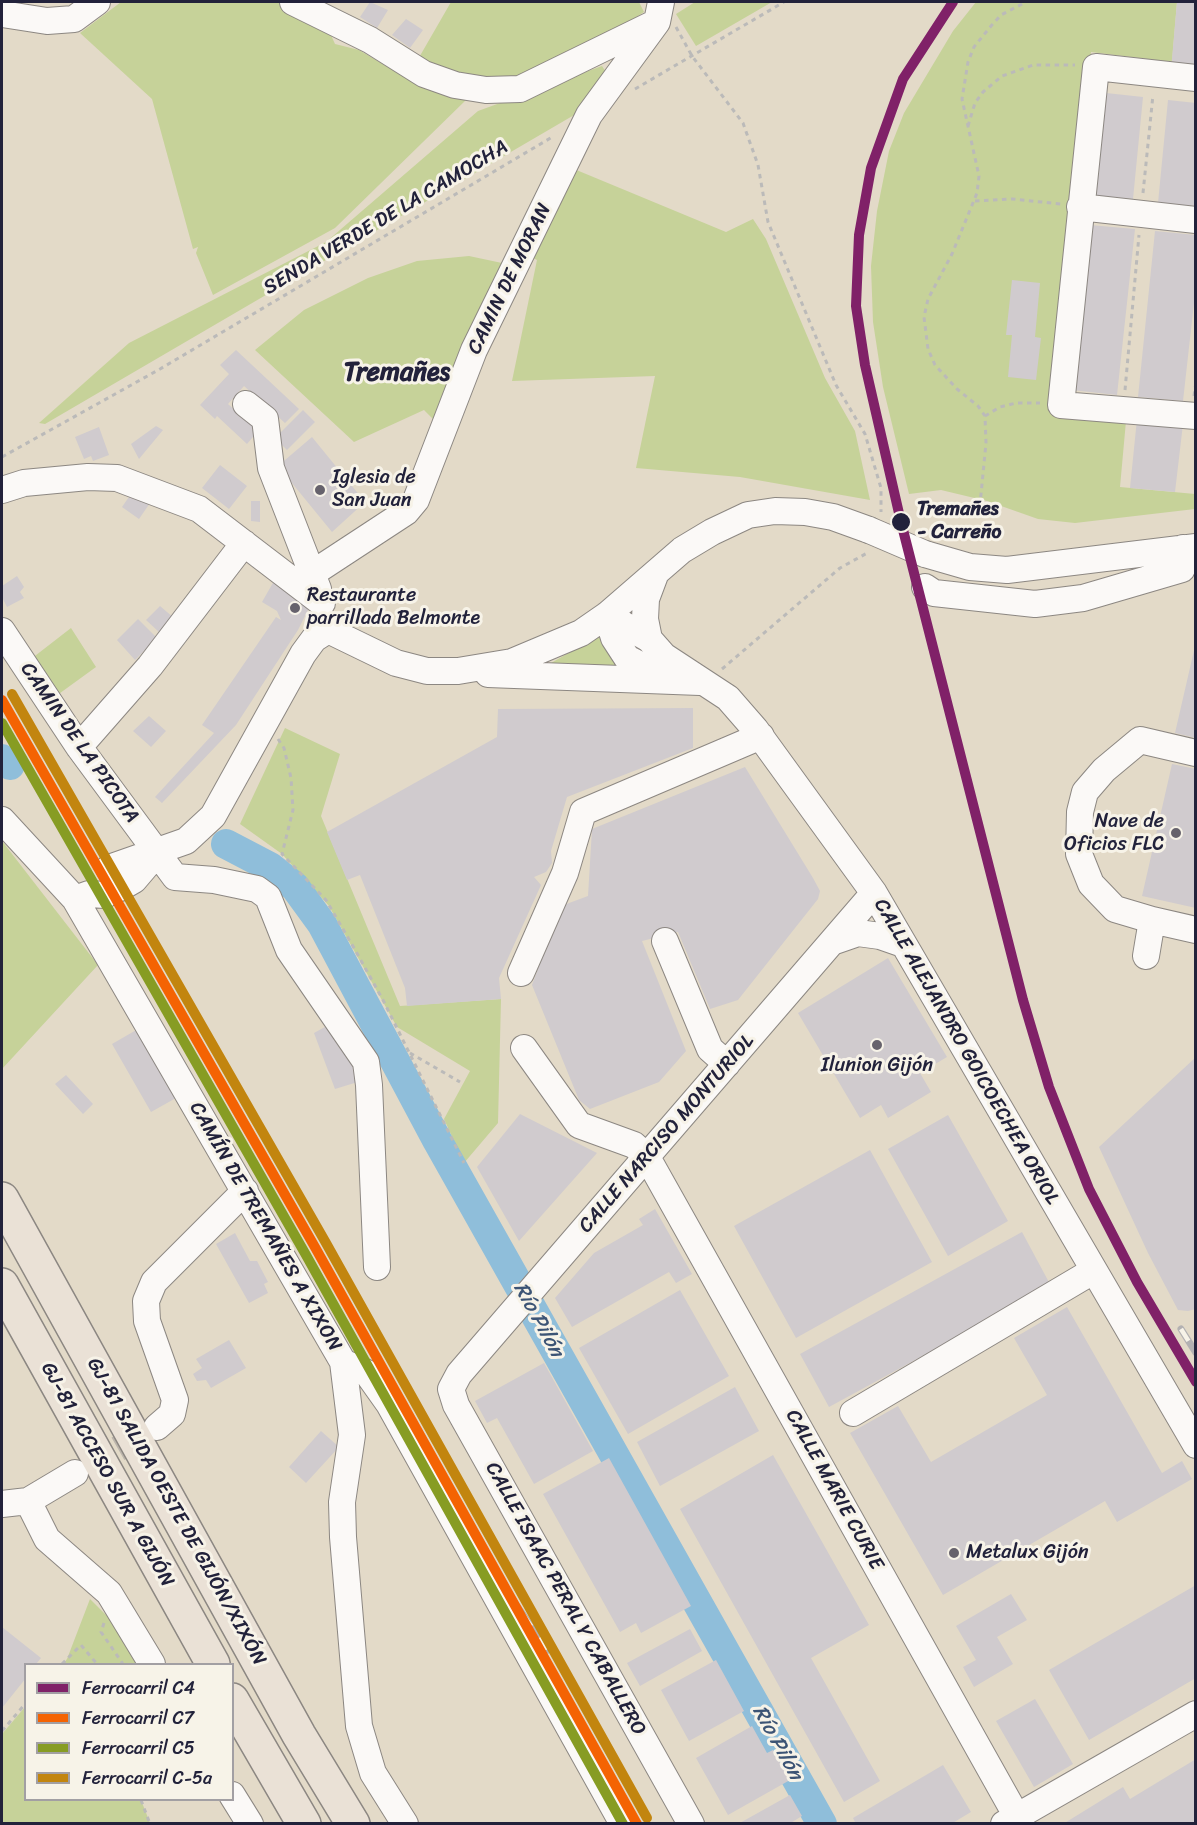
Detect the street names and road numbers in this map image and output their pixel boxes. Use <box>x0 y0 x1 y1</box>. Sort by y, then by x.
street label: SENDA VERDE DE LA CAMOCHA <box>260 135 512 301</box>
street label: CAMIN DE MORAN <box>463 200 557 358</box>
street label: CAMIN DE LA PICOTA <box>15 658 143 828</box>
street label: CALLE ALEJANDRO GOICOECHEA ORIOL <box>868 895 1064 1209</box>
street label: CALLE NARCISO MONTURIOL <box>574 1030 760 1238</box>
street label: CAMÍN DE TREMAÑES A XIXON <box>184 1098 346 1356</box>
street label: GJ-81 SALIDA OESTE DE GIJÓN/XIXÓN <box>81 1354 271 1670</box>
street label: GJ-81 ACCESO SUR A GIJÓN <box>35 1358 179 1592</box>
street label: CALLE MARIE CURIE <box>780 1406 888 1574</box>
street label: CALLE ISAAC PERAL Y CABALLERO <box>480 1458 650 1740</box>

